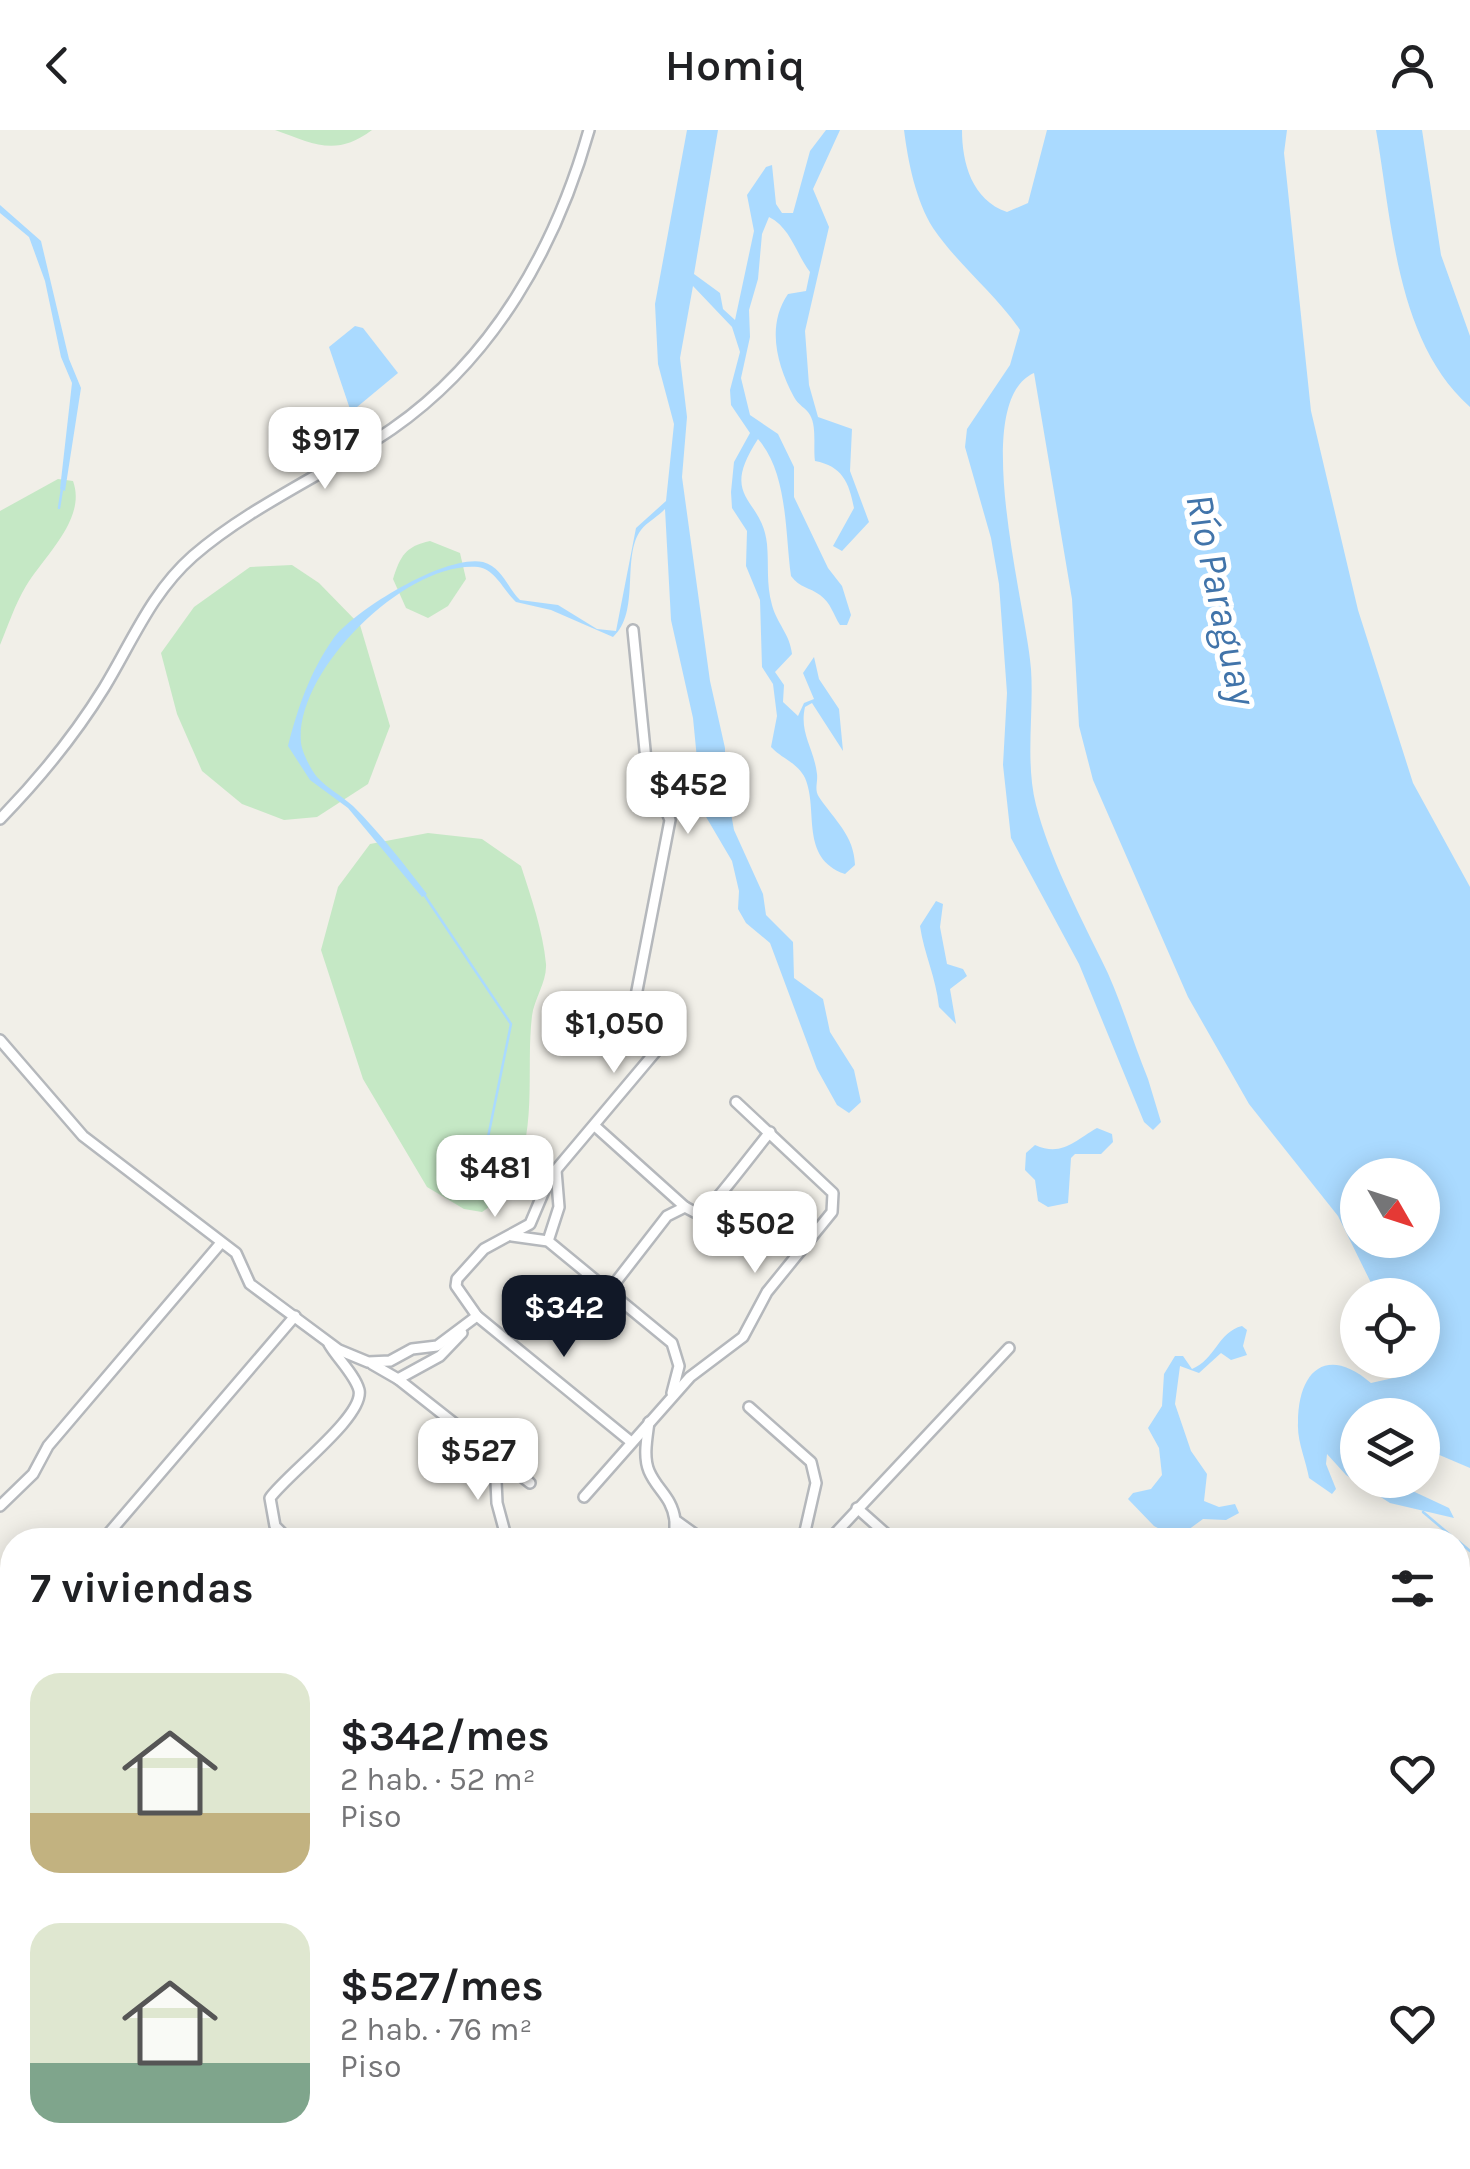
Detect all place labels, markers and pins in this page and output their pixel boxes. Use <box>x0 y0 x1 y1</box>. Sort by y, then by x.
pin: $917 <box>266 407 384 492</box>
pin: $452 <box>629 752 747 837</box>
pin: $1,050 <box>533 991 695 1076</box>
pin: $481 <box>436 1135 554 1220</box>
pin: $502 <box>696 1191 814 1276</box>
pin: $342 <box>505 1275 623 1360</box>
pin: $527 <box>419 1418 537 1503</box>

